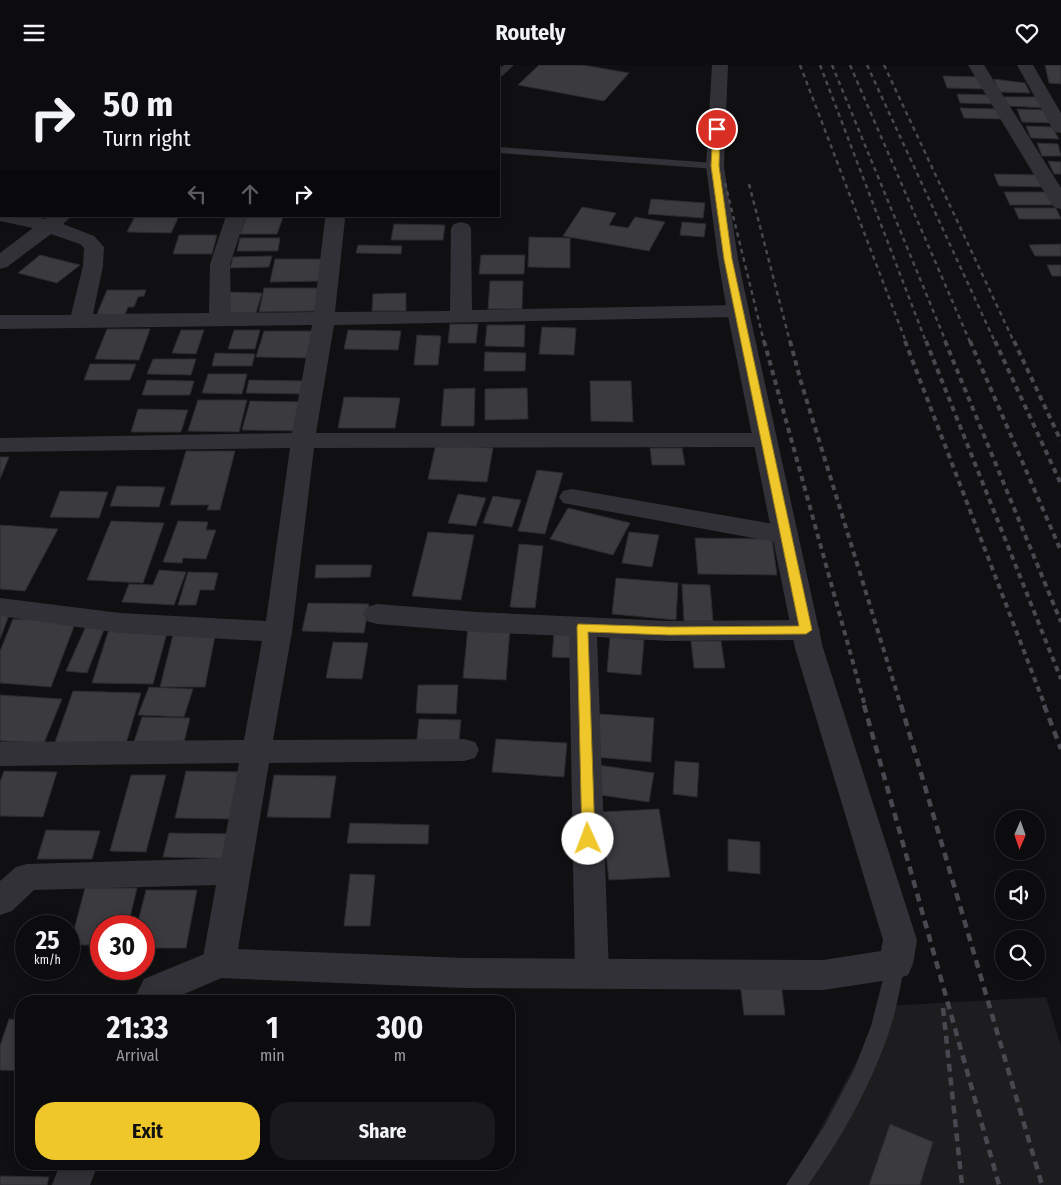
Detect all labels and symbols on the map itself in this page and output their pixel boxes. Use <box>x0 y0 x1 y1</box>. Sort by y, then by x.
pin <box>696 108 738 150</box>
north arrow <box>995 810 1045 860</box>
position arrow <box>561 812 613 864</box>
speed limit sign: 30 <box>90 915 155 980</box>

